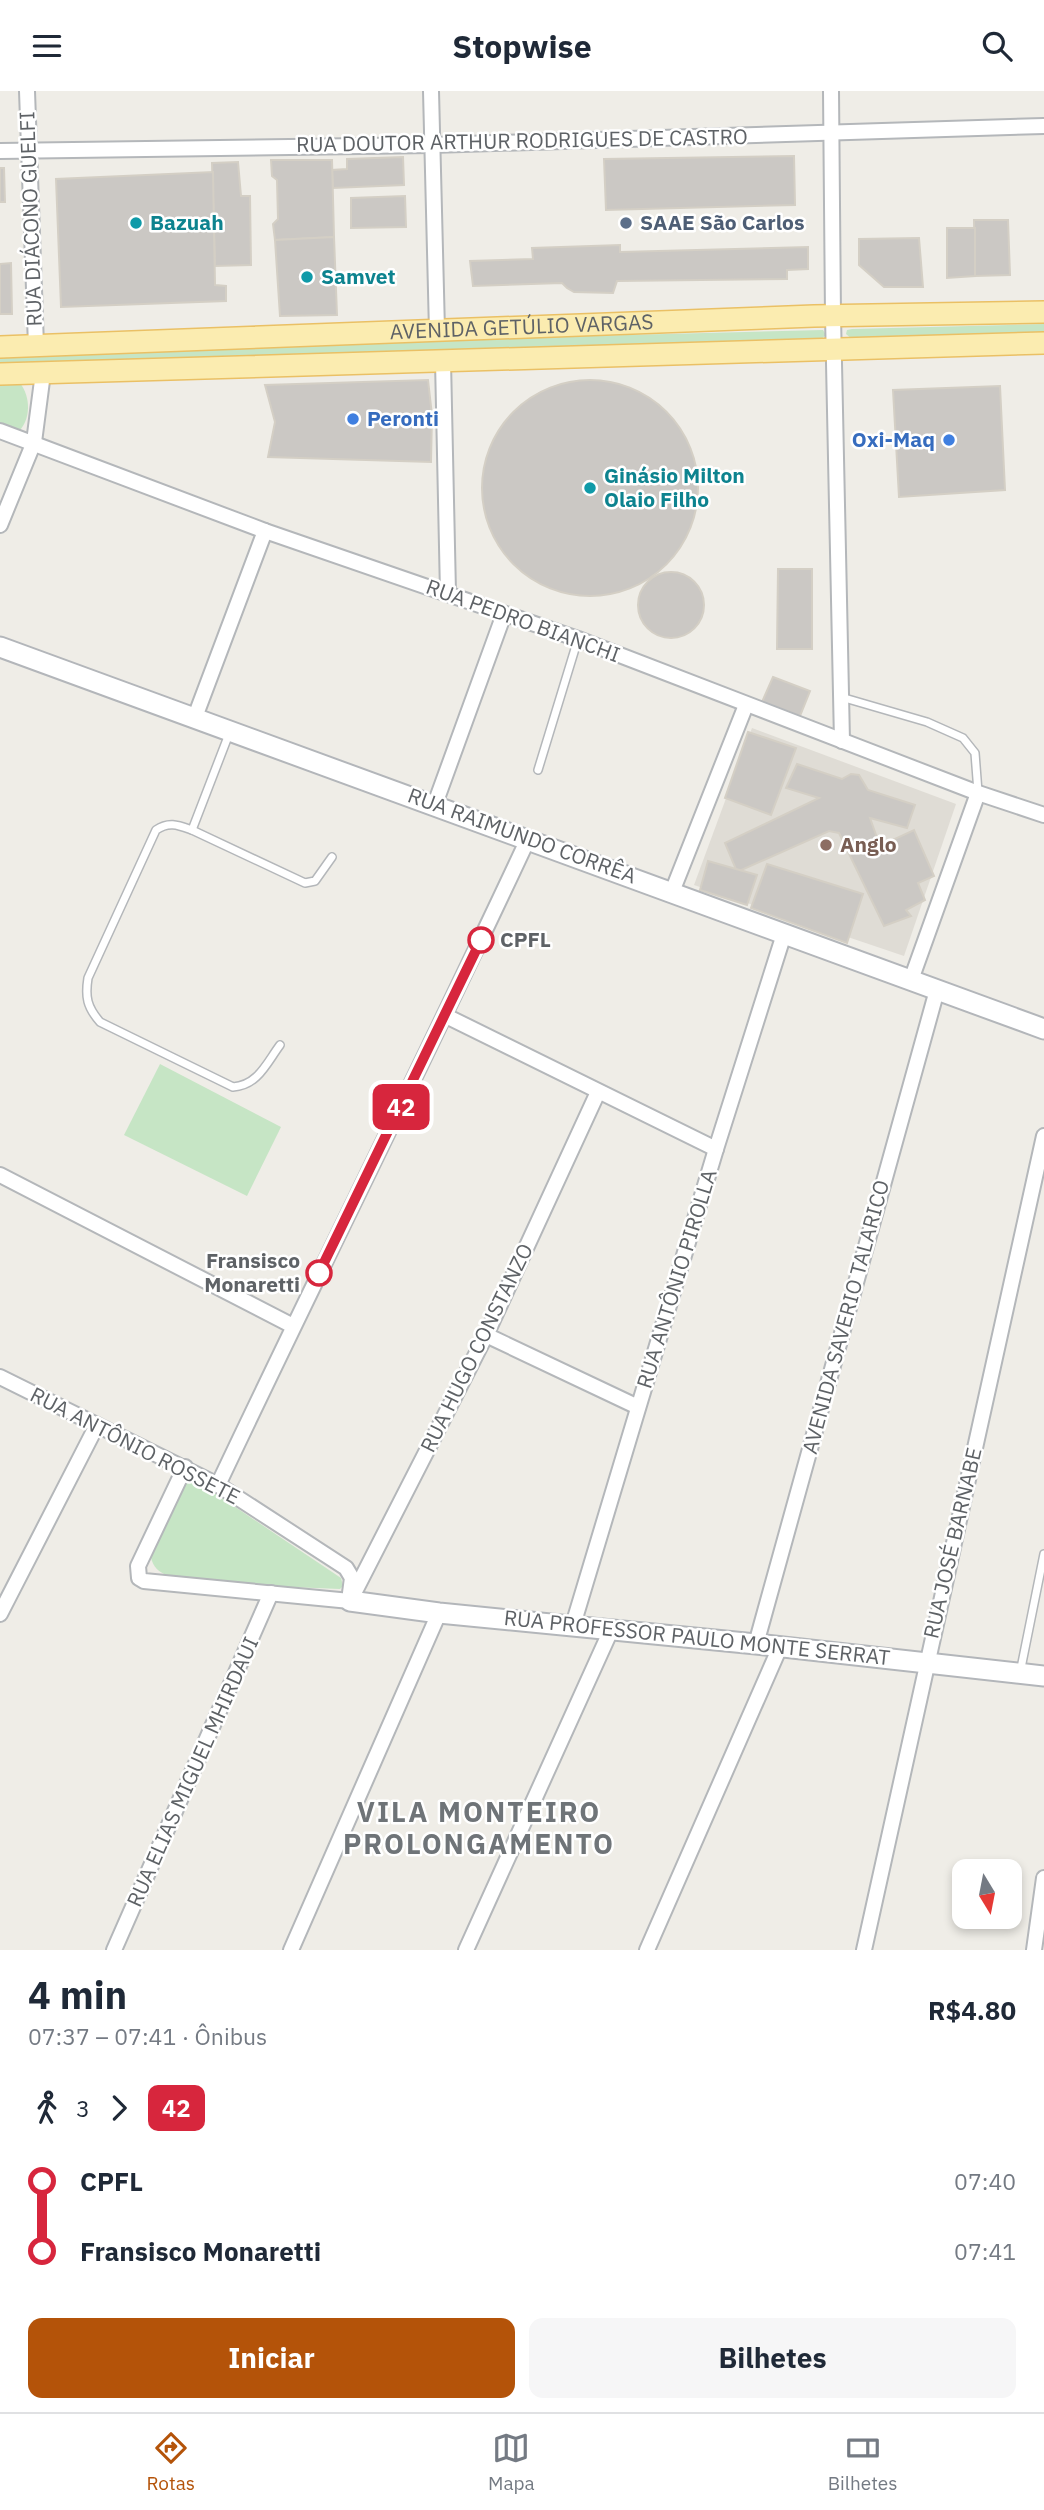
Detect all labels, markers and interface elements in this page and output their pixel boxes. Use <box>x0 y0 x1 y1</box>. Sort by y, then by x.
text: Stopwise <box>452 25 592 67</box>
icon: menu <box>28 27 66 65</box>
icon: search <box>978 27 1016 65</box>
street label: RUA DIÁCONO GUELFI <box>12 111 48 327</box>
street label: RUA DOUTOR ARTHUR RODRIGUES DE CASTRO <box>296 122 748 158</box>
place label: Bazuah <box>150 208 224 236</box>
place label: SAAE São Carlos <box>640 208 805 236</box>
marker: Bazuah <box>128 215 144 231</box>
marker: SAAE São Carlos <box>618 215 634 231</box>
place label: Samvet <box>321 262 396 290</box>
marker: Samvet <box>299 269 315 285</box>
street label: AVENIDA GETÚLIO VARGAS <box>389 307 654 345</box>
place label: Peronti <box>367 404 439 432</box>
marker: Peronti <box>345 411 361 427</box>
place label: Oxi-Maq <box>852 425 935 453</box>
marker: Oxi-Maq <box>941 432 957 448</box>
place label: Ginásio Milton Olaio Filho <box>604 461 745 513</box>
marker: Ginásio Milton Olaio Filho <box>582 480 598 496</box>
street label: RUA PEDRO BIANCHI <box>423 572 624 668</box>
street label: RUA RAIMUNDO CORRÊA <box>404 781 640 889</box>
place label: Anglo <box>840 830 897 858</box>
marker: Anglo <box>818 837 834 853</box>
place label: CPFL <box>500 925 551 953</box>
marker: CPFL <box>468 927 494 953</box>
line badge: 42 <box>370 1084 432 1130</box>
text: 42 <box>387 1091 415 1123</box>
street label: RUA ANTÔNIO PIROLLA <box>629 1166 723 1392</box>
street label: AVENIDA SAVERIO TALARICO <box>795 1177 895 1457</box>
street label: RUA HUGO CONSTANZO <box>413 1238 539 1457</box>
place label: Fransisco Monaretti <box>204 1246 300 1298</box>
marker: Fransisco Monaretti <box>306 1260 332 1286</box>
street label: RUA ANTÔNIO ROSSETE <box>26 1380 245 1510</box>
street label: RUA JOSÉ BARNABE <box>916 1445 988 1641</box>
street label: RUA PROFESSOR PAULO MONTE SERRAT <box>503 1603 892 1671</box>
street label: RUA ELIAS MIGUEL MHIRDAUI <box>120 1632 264 1911</box>
district label: VILA MONTEIRO PROLONGAMENTO <box>343 1793 615 1862</box>
north arrow <box>952 1859 1022 1929</box>
map controls <box>952 1859 1022 1929</box>
text: 4 min <box>28 1970 127 2019</box>
text: R$4.80 <box>928 1993 1016 2027</box>
text: 07:37 – 07:41 · Ônibus <box>28 2021 267 2051</box>
icon: walk <box>28 2089 66 2127</box>
icon: forward <box>100 2089 138 2127</box>
text: 42 <box>162 2092 191 2124</box>
text: 3 <box>76 2093 90 2123</box>
text: CPFL <box>80 2164 143 2198</box>
text: 07:40 <box>954 2166 1016 2196</box>
text: Fransisco Monaretti <box>80 2234 321 2268</box>
text: 07:41 <box>954 2236 1016 2266</box>
button: Iniciar <box>28 2318 515 2398</box>
button: Bilhetes <box>529 2318 1016 2398</box>
tab: Rotas <box>146 2429 195 2495</box>
tab: Mapa <box>488 2429 535 2495</box>
tab: Bilhetes <box>828 2429 898 2495</box>

